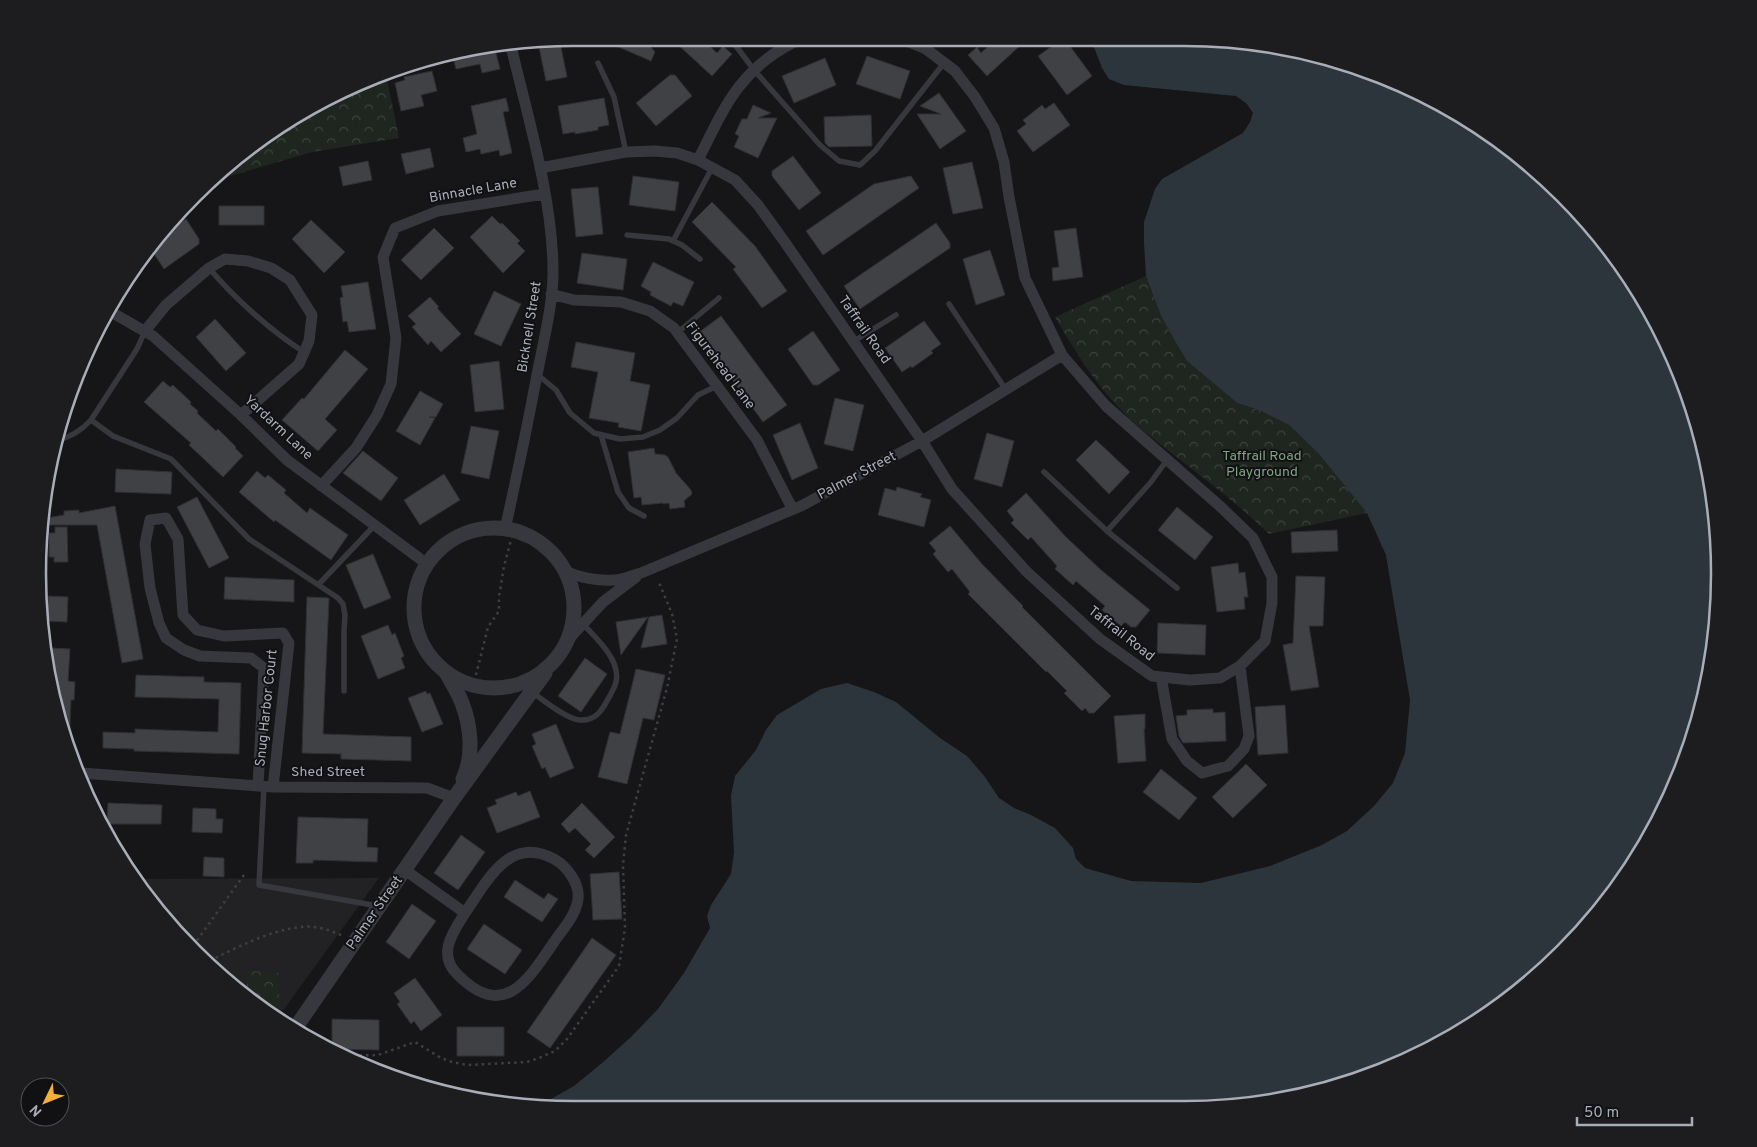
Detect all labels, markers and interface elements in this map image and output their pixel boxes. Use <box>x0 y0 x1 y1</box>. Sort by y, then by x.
street label: Binnacle Lane <box>428 175 518 207</box>
street label: Bicknell Street <box>514 280 546 374</box>
street label: Taffrail Road <box>834 293 894 367</box>
street label: Figurehead Lane <box>682 319 758 413</box>
street label: Yardarm Lane <box>240 392 316 464</box>
street label: Palmer Street <box>815 448 899 504</box>
park label: Taffrail Road Playground <box>1222 448 1302 481</box>
street label: Taffrail Road <box>1084 603 1158 665</box>
street label: Snug Harbor Court <box>252 648 282 768</box>
street label: Shed Street <box>291 764 365 781</box>
street label: Palmer Street <box>343 873 407 953</box>
north arrow <box>20 1077 70 1127</box>
scale bar <box>1577 1094 1692 1126</box>
text: N <box>27 1100 46 1119</box>
text: 50 m <box>1584 1104 1619 1123</box>

